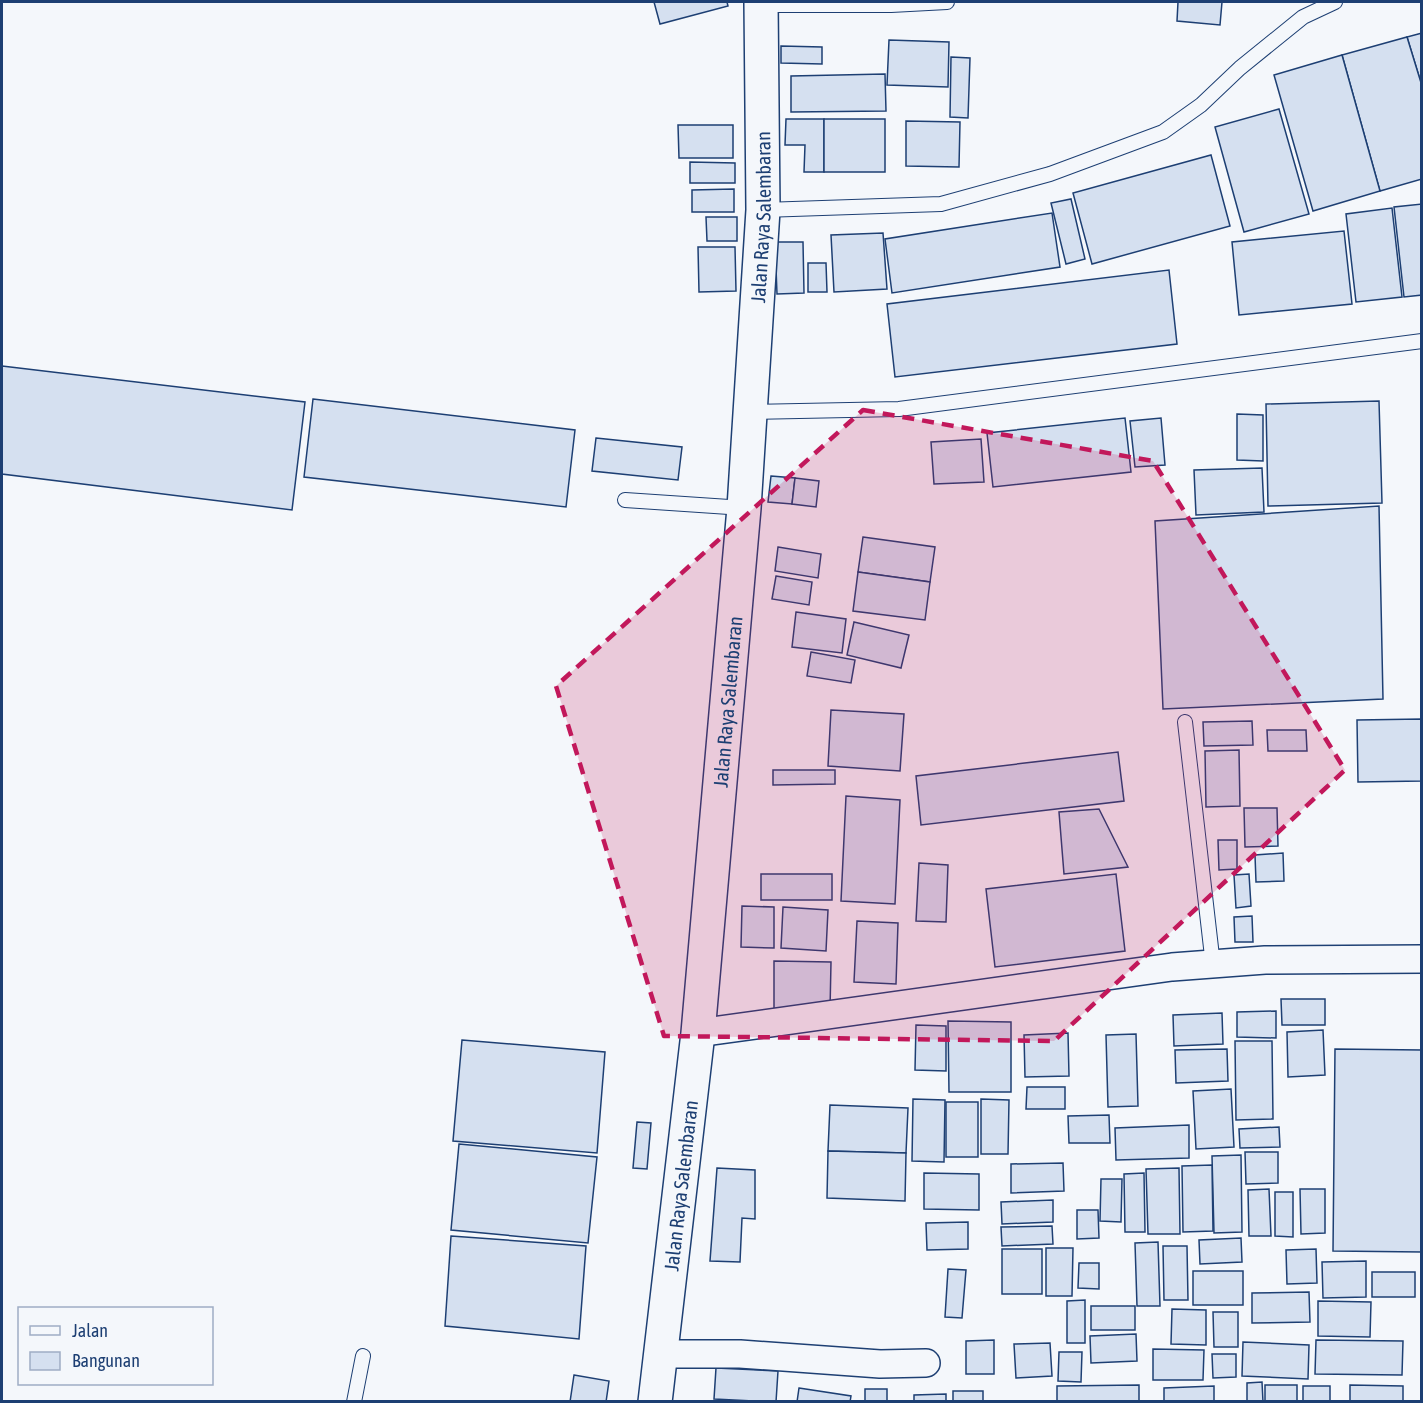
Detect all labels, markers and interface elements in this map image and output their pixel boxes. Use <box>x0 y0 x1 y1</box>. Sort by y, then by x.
street label: Jalan Raya Salembaran <box>746 131 775 304</box>
street label: Jalan Raya Salembaran <box>708 615 746 788</box>
street label: Jalan Raya Salembaran <box>659 1099 702 1272</box>
legend <box>18 1307 213 1385</box>
text: Jalan <box>72 1320 108 1341</box>
text: Bangunan <box>72 1350 140 1371</box>

